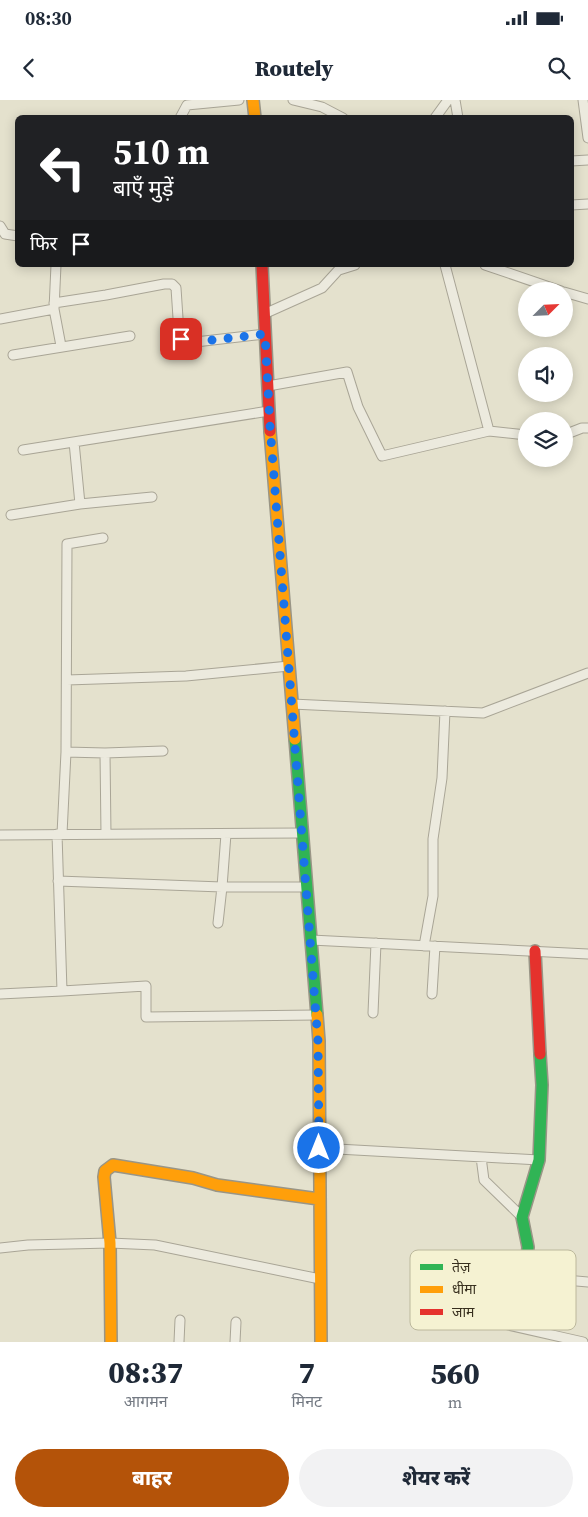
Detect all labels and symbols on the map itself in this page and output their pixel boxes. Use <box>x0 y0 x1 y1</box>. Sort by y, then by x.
north arrow <box>518 282 572 338</box>
pin <box>160 318 202 360</box>
position arrow <box>292 1121 344 1173</box>
legend <box>410 1250 576 1330</box>
text: तेज़ <box>452 1257 471 1277</box>
text: धीमा <box>452 1279 477 1299</box>
text: जाम <box>452 1302 475 1322</box>

